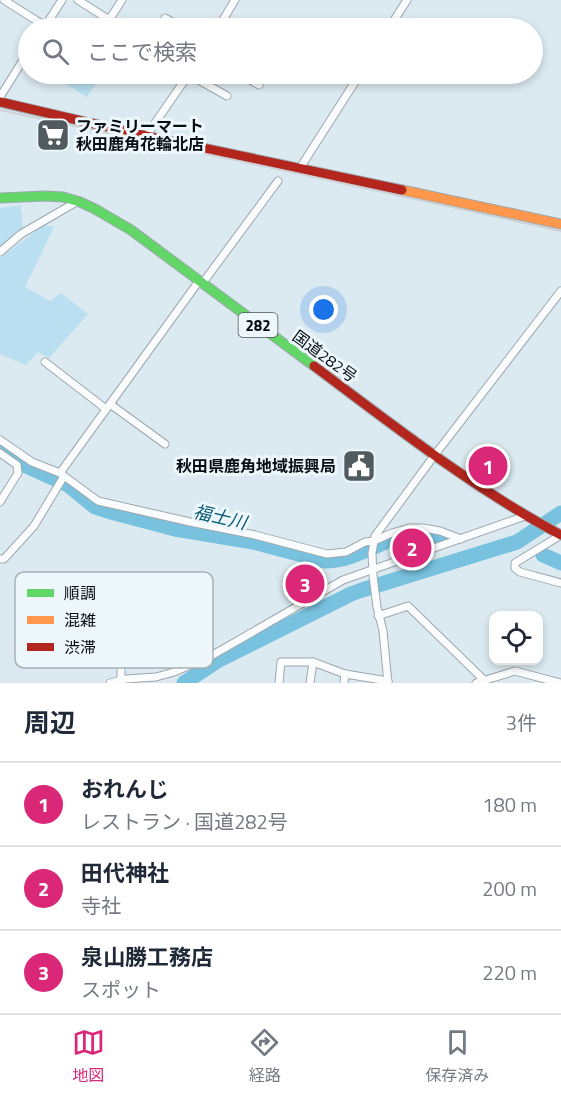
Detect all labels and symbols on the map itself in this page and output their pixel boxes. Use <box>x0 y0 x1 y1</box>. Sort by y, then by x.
place label: ファミリーマート 秋田鹿角花輪北店 <box>76 114 204 156</box>
supermarket icon: ファミリーマート 秋田鹿角花輪北店 <box>35 117 71 153</box>
your location <box>309 295 338 324</box>
road number: 282 <box>238 313 278 337</box>
street label: 国道282号 <box>288 324 362 388</box>
pin: 1 <box>468 444 508 488</box>
public building icon: 秋田県鹿角地域振興局 <box>341 448 377 484</box>
place label: 秋田県鹿角地域振興局 <box>176 454 336 478</box>
water label: 福士川 <box>191 498 251 537</box>
pin: 2 <box>392 526 432 570</box>
pin: 3 <box>286 562 324 606</box>
legend <box>15 572 213 668</box>
text: 順調 <box>64 581 96 605</box>
text: 混雑 <box>64 608 96 632</box>
text: 渋滞 <box>64 635 96 659</box>

